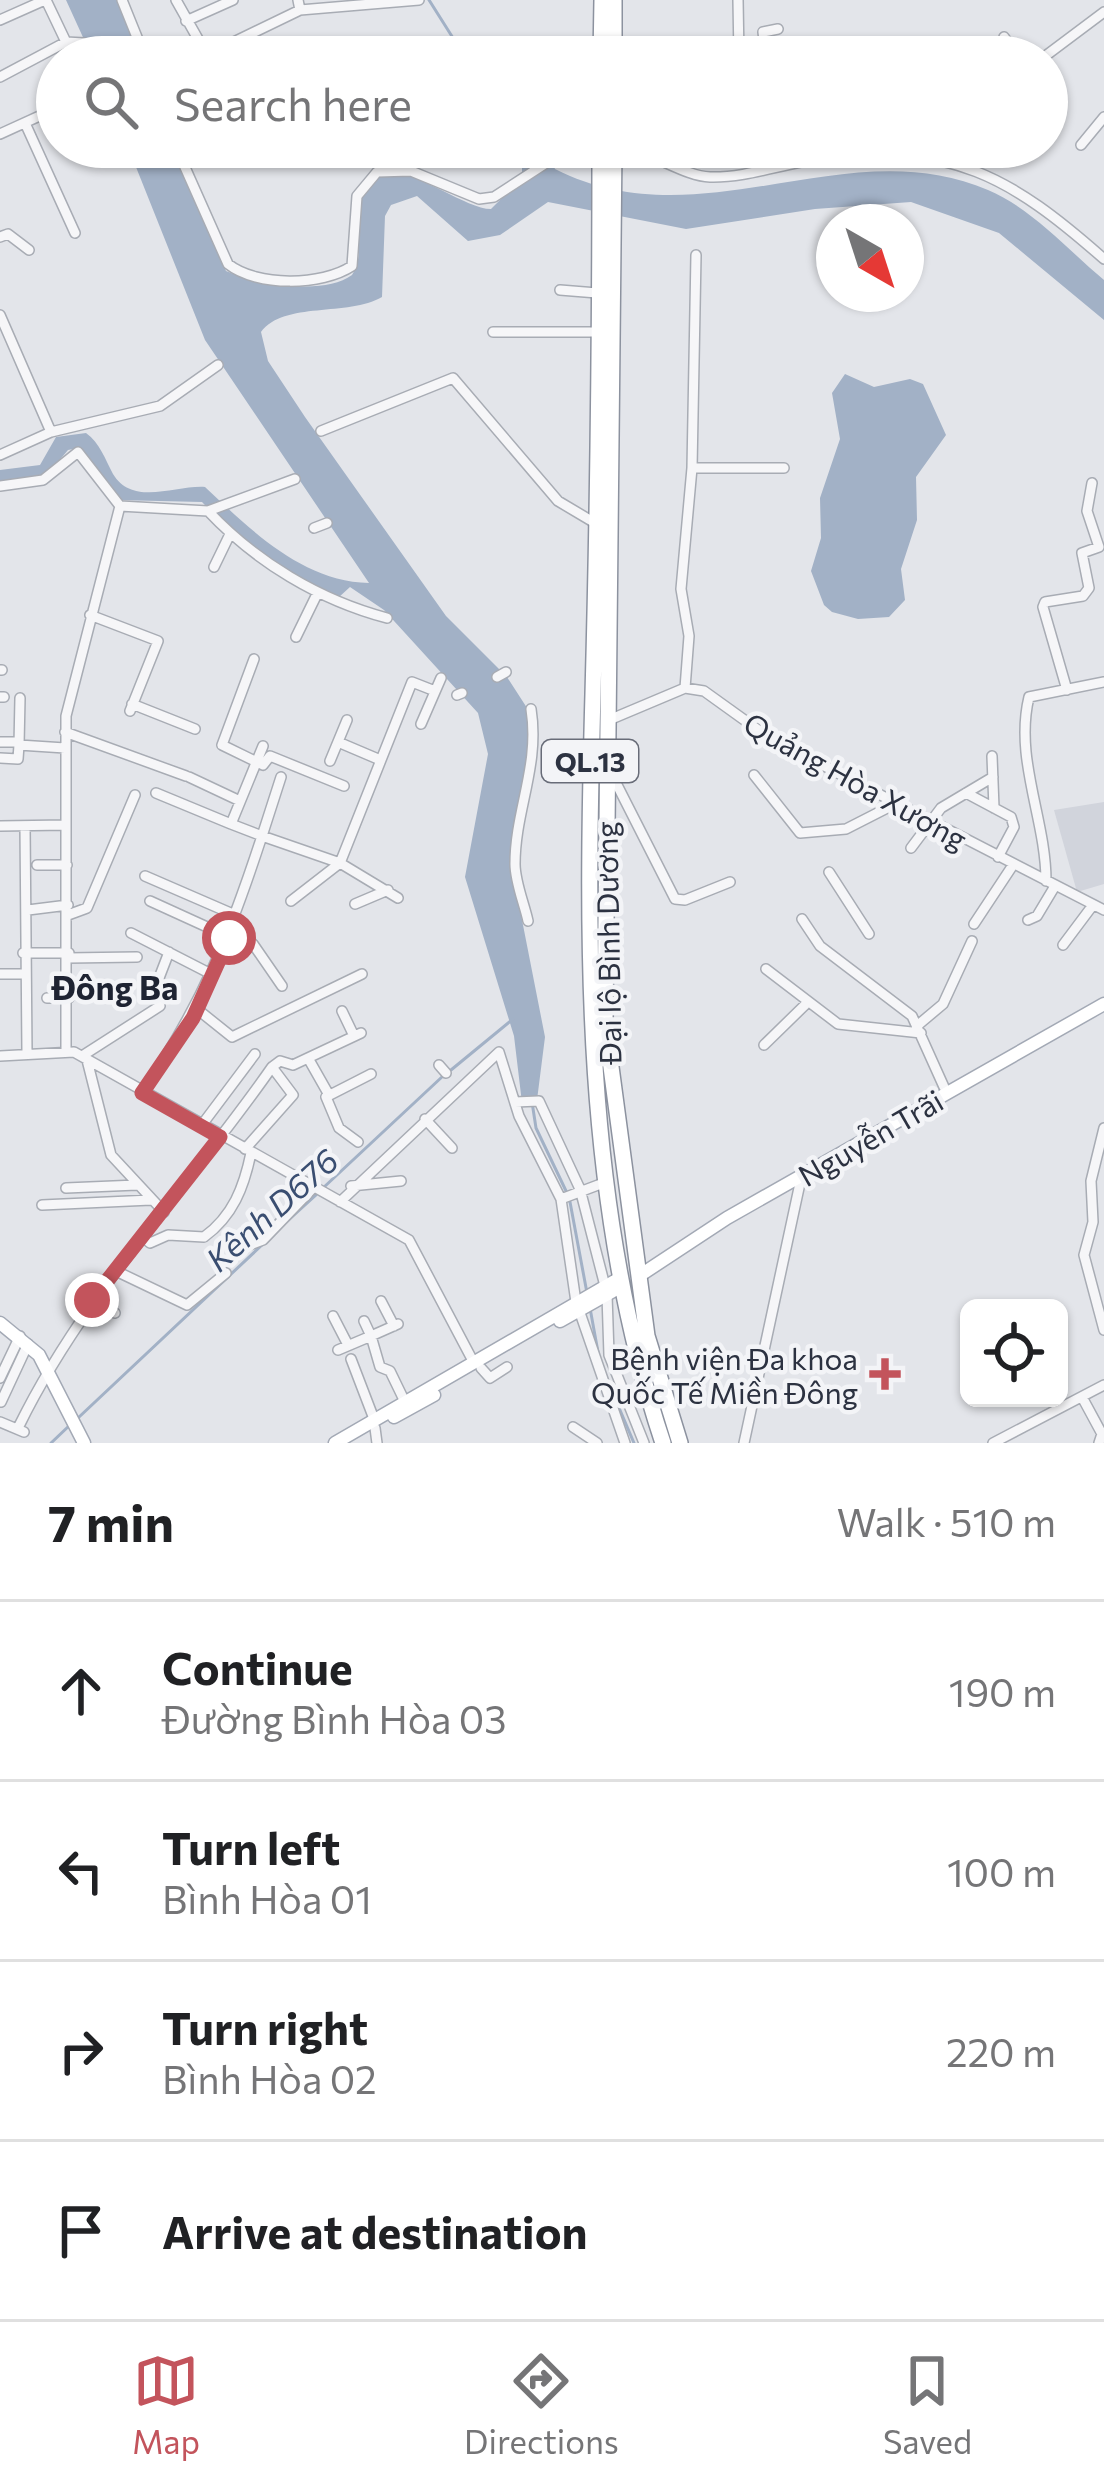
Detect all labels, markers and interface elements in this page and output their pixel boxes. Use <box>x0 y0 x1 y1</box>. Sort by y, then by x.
search box <box>36 36 1068 168</box>
icon: search <box>78 69 144 135</box>
text: Search here <box>174 75 412 130</box>
north arrow <box>816 204 924 312</box>
street label: Quảng Hòa Xương <box>738 703 974 857</box>
road number: QL.13 <box>542 740 638 782</box>
street label: Đại lộ Bình Dương <box>586 821 628 1066</box>
route start <box>202 911 256 965</box>
district label: Đông Ba <box>51 966 178 1007</box>
street label: Nguyễn Trãi <box>791 1081 949 1193</box>
water label: Kênh D676 <box>196 1139 346 1279</box>
route end <box>65 1273 119 1327</box>
map controls <box>960 1299 1068 1407</box>
button: locate <box>960 1299 1068 1407</box>
place label: Bệnh viện Đa khoa Quốc Tế Miền Đông <box>591 1339 858 1410</box>
marker: Bệnh viện Đa khoa Quốc Tế Miền Đông <box>869 1358 901 1390</box>
text: 7 min <box>48 1490 174 1553</box>
text: Walk · 510 m <box>837 1497 1056 1545</box>
text: Continue <box>162 1639 353 1694</box>
icon: ahead <box>48 1658 114 1724</box>
text: 190 m <box>949 1667 1056 1715</box>
text: Đường Bình Hòa 03 <box>162 1694 506 1742</box>
text: Turn left <box>162 1819 340 1874</box>
icon: left <box>48 1838 114 1904</box>
text: 100 m <box>947 1847 1056 1895</box>
text: Bình Hòa 01 <box>162 1874 372 1922</box>
text: Turn right <box>162 1999 368 2054</box>
icon: right <box>48 2018 114 2084</box>
text: 220 m <box>946 2027 1056 2075</box>
text: Bình Hòa 02 <box>162 2054 377 2102</box>
icon: arrive <box>48 2198 114 2264</box>
text: Arrive at destination <box>162 2203 588 2258</box>
tab: Map <box>132 2348 200 2461</box>
tab: Directions <box>464 2348 619 2461</box>
tab: Saved <box>883 2348 972 2461</box>

